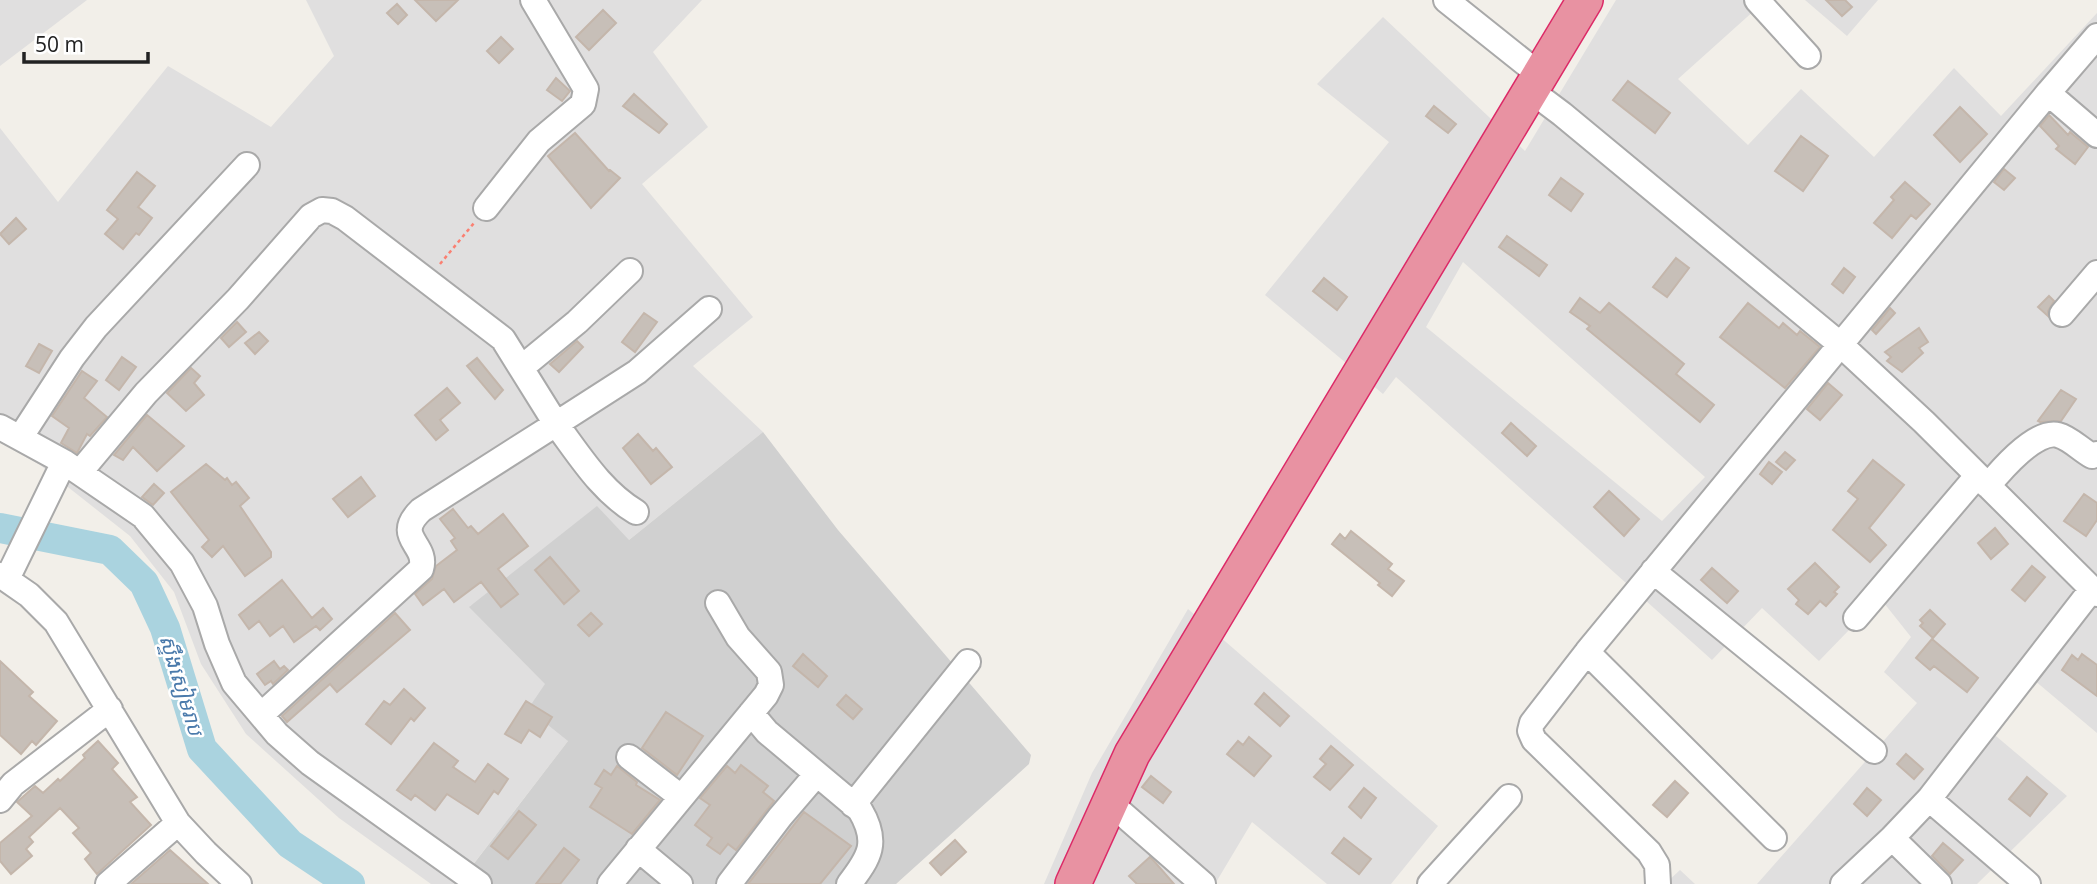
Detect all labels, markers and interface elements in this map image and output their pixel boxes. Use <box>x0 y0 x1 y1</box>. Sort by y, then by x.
scale bar <box>24 21 149 65</box>
text: 50 m <box>35 30 84 58</box>
water label: ស្ទឹងសៀមរាប <box>153 631 211 741</box>

